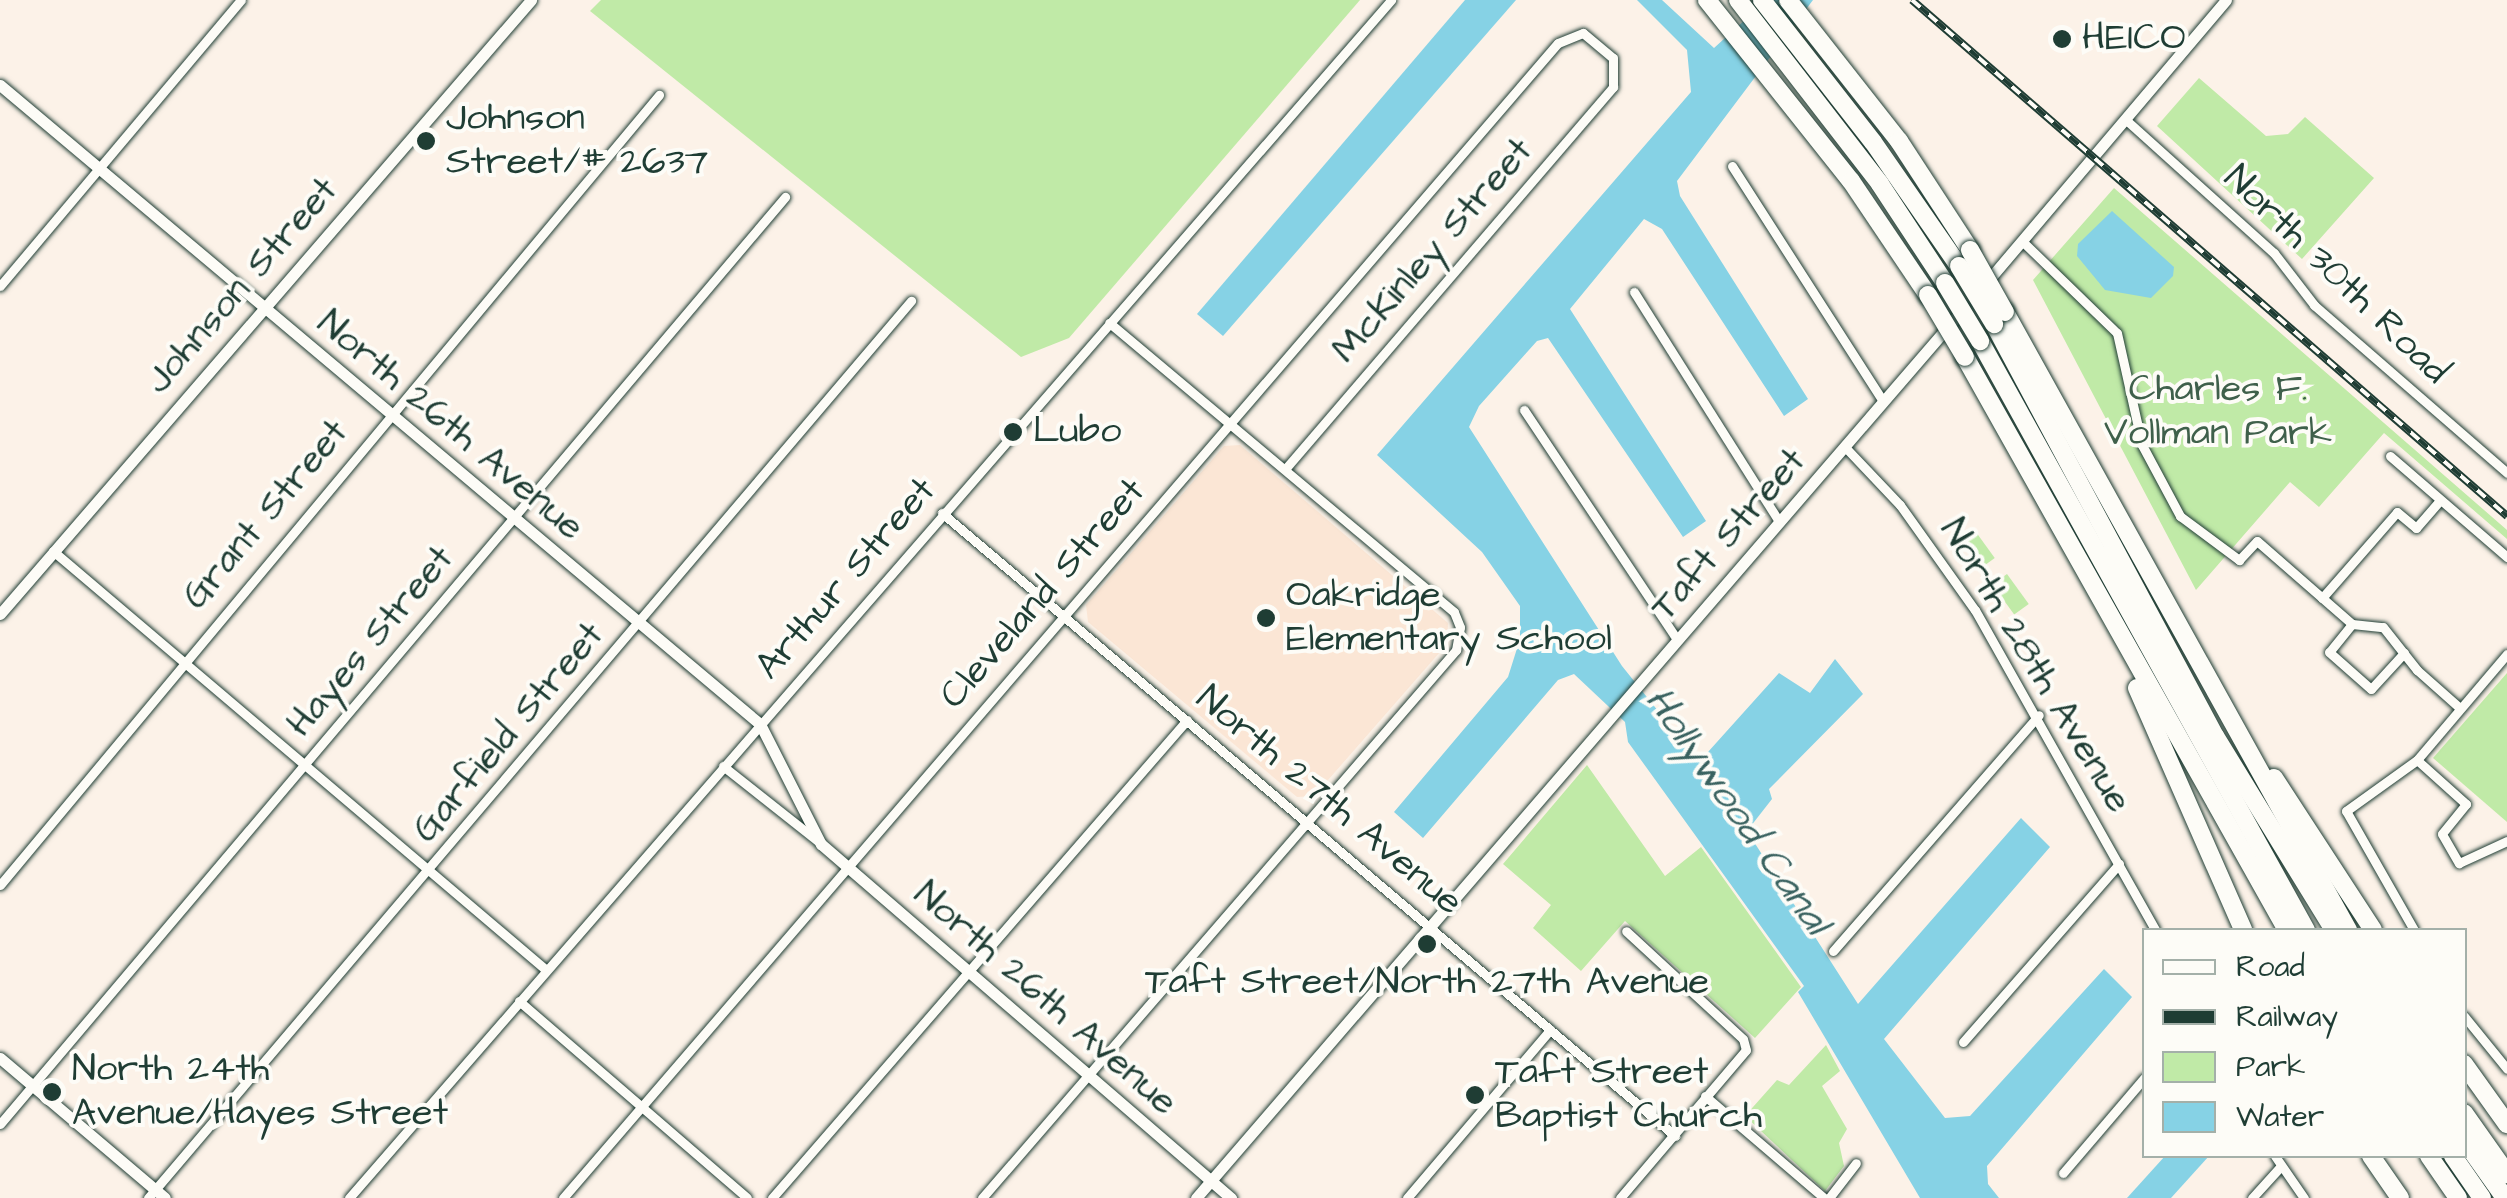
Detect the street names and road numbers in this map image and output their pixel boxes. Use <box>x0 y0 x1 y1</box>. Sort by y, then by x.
street label: McKinley Street <box>1323 129 1543 373</box>
street label: North 30th Road <box>2214 156 2458 394</box>
street label: Johnson Street <box>136 169 348 403</box>
street label: North 26th Avenue <box>307 301 593 551</box>
street label: Grant Street <box>174 411 358 619</box>
street label: Taft Street <box>1642 440 1816 630</box>
street label: Arthur Street <box>746 469 946 689</box>
street label: Cleveland Street <box>931 470 1155 718</box>
street label: North 28th Avenue <box>1929 511 2141 821</box>
street label: Hayes Street <box>278 537 464 747</box>
street label: Garfield Street <box>404 614 614 852</box>
street label: North 27th Avenue <box>1187 676 1471 926</box>
street label: North 26th Avenue <box>904 872 1186 1126</box>

